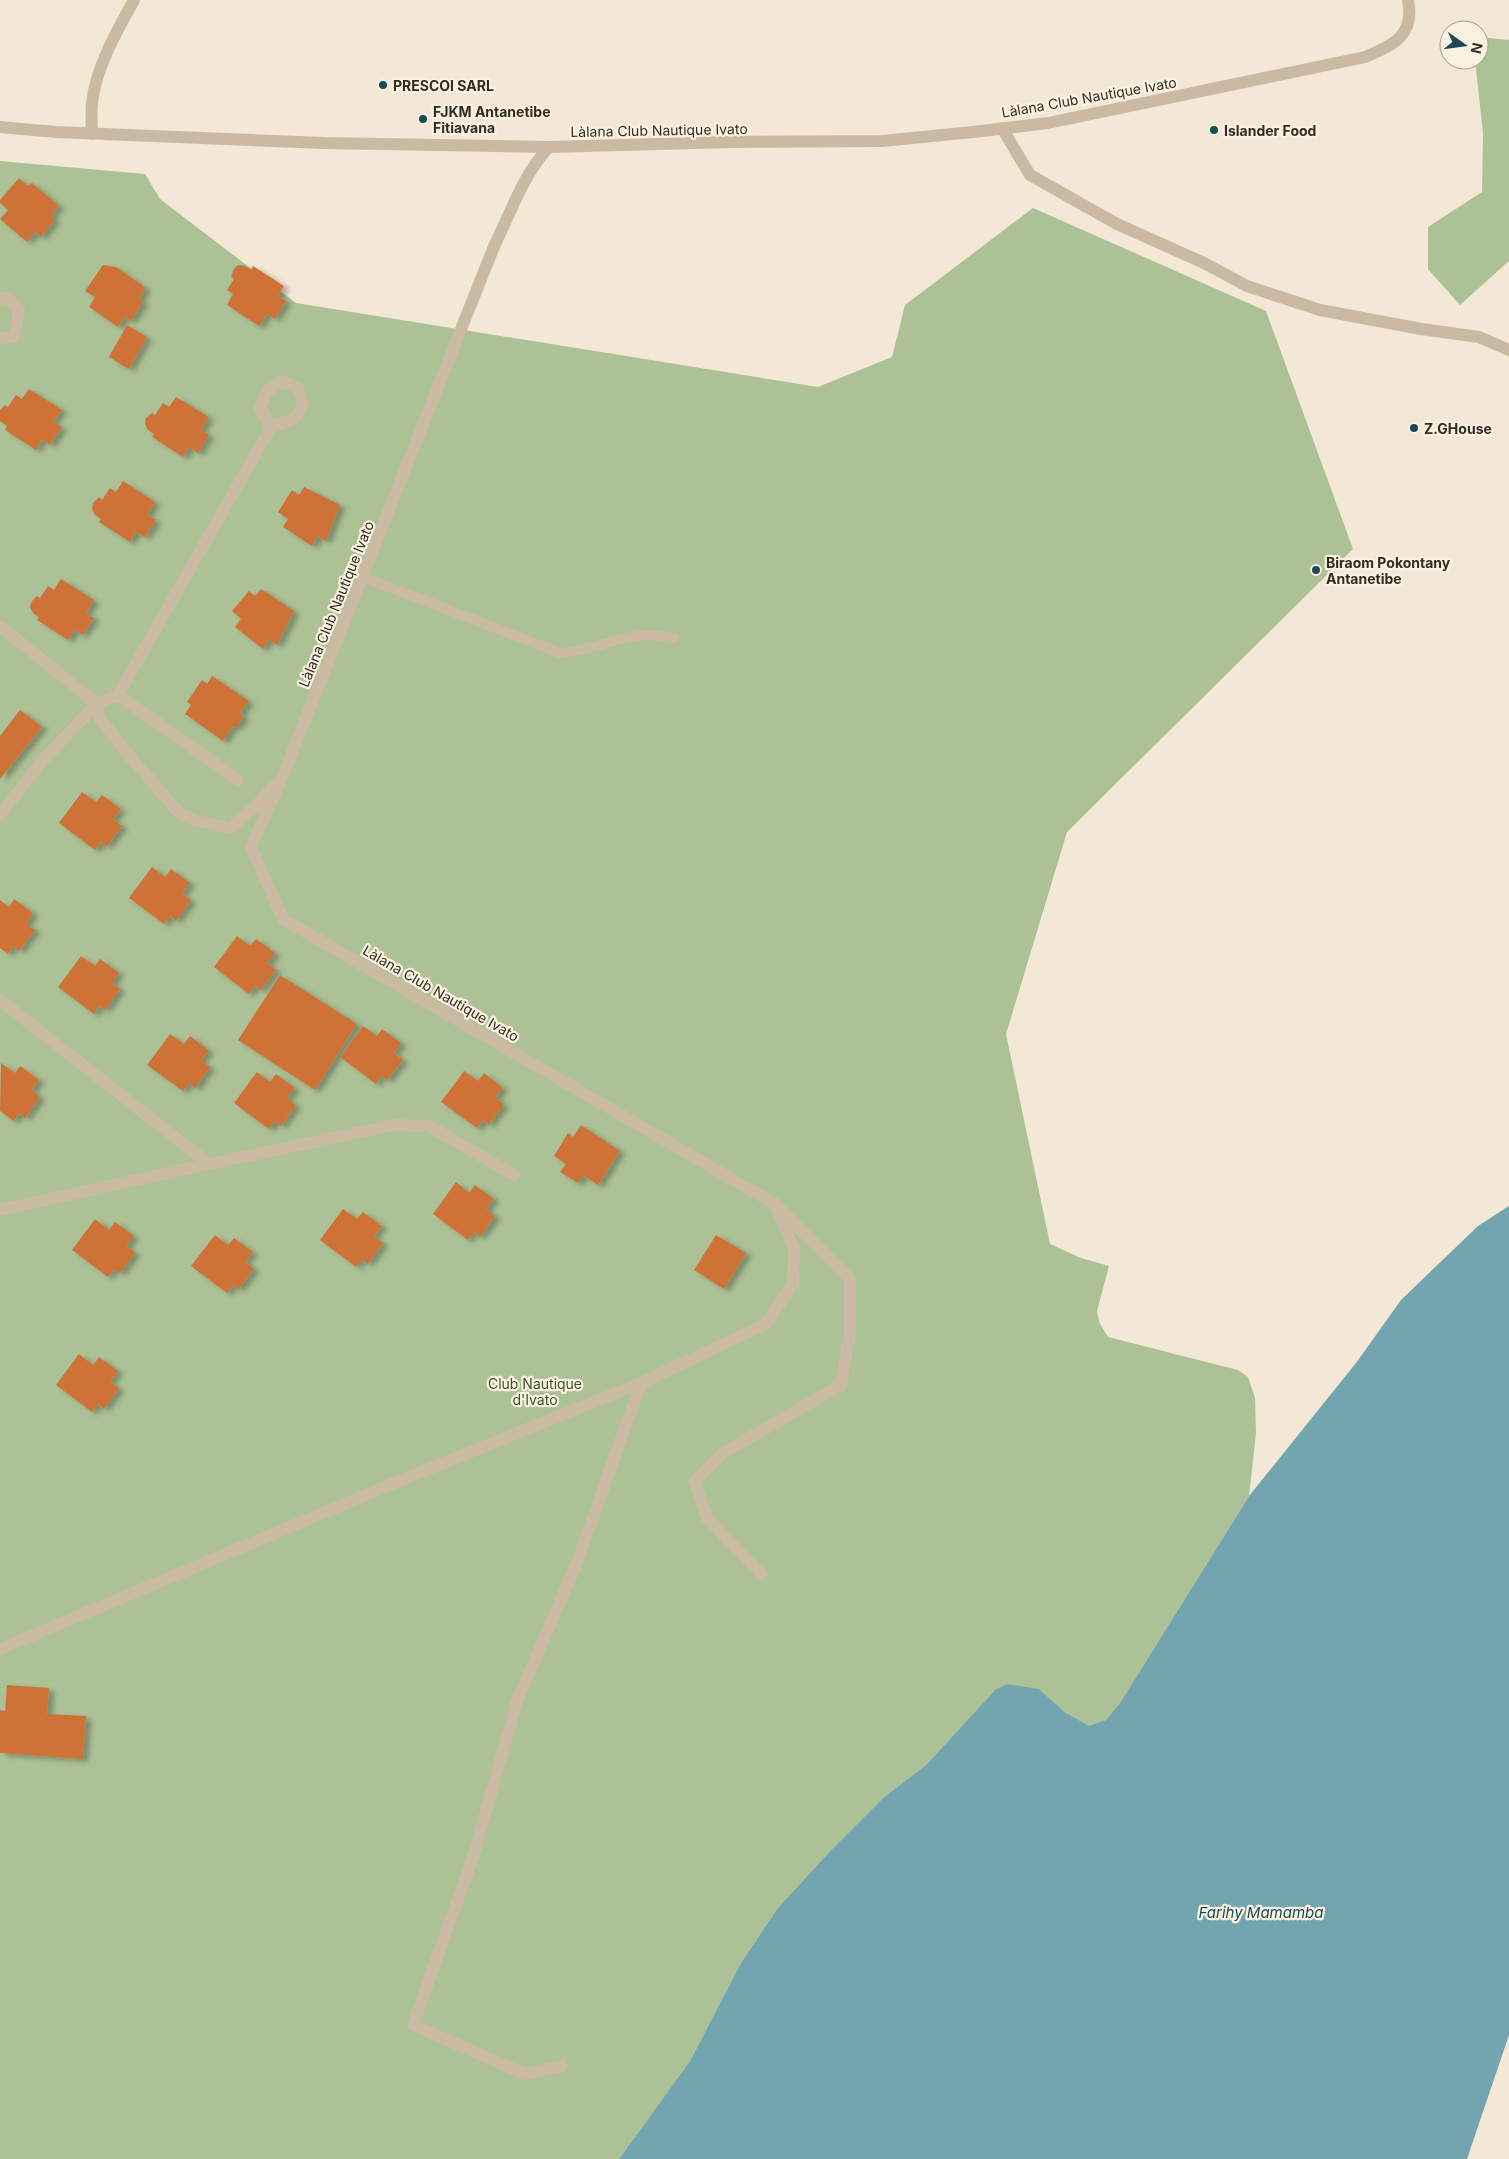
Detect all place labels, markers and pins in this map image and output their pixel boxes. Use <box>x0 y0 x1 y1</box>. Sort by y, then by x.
place label: PRESCOI SARL <box>393 77 494 94</box>
marker: PRESCOI SARL <box>377 79 389 91</box>
place label: FJKM Antanetibe Fitiavana <box>433 103 551 136</box>
marker: FJKM Antanetibe Fitiavana <box>417 113 429 125</box>
place label: Islander Food <box>1224 122 1316 139</box>
marker: Islander Food <box>1208 124 1220 136</box>
place label: Z.GHouse <box>1424 420 1492 437</box>
marker: Z.GHouse <box>1408 422 1420 434</box>
place label: Biraom Pokontany Antanetibe <box>1326 554 1451 587</box>
marker: Biraom Pokontany Antanetibe <box>1310 564 1322 576</box>

